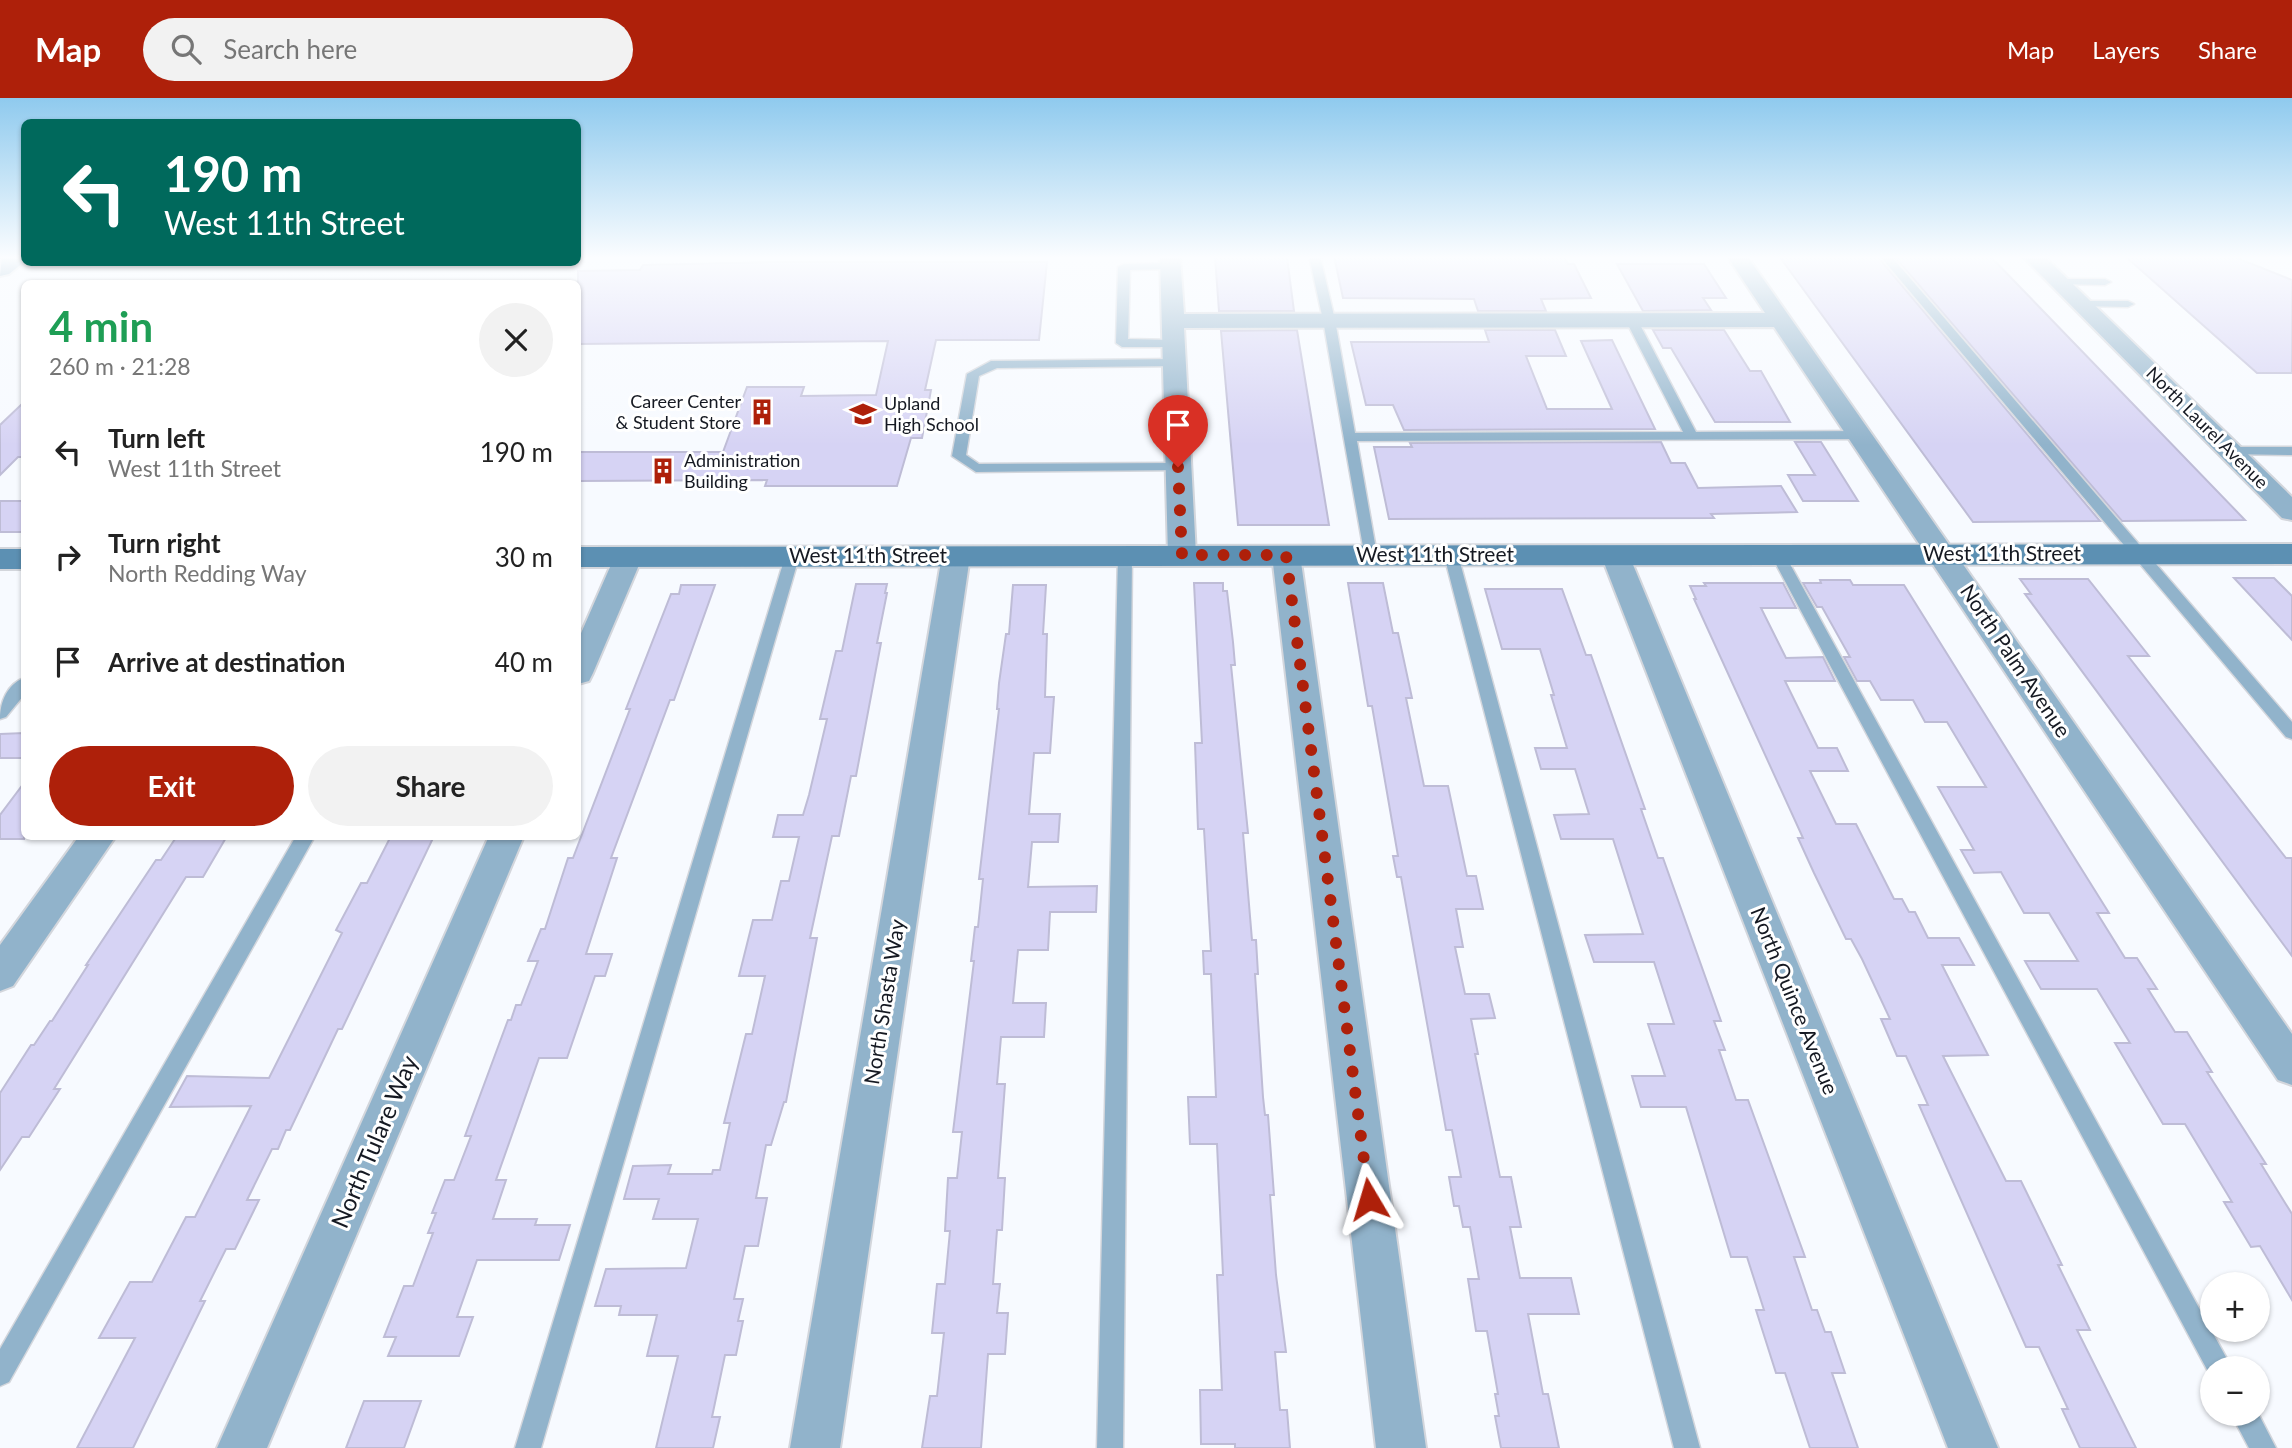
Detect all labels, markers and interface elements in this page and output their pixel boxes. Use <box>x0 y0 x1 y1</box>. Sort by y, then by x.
search box <box>143 18 633 81</box>
text: Map <box>35 29 101 69</box>
icon: search <box>167 30 205 68</box>
text: Search here <box>223 33 357 65</box>
text: Map <box>2007 35 2054 64</box>
text: Layers <box>2092 35 2160 64</box>
text: Share <box>2198 35 2257 64</box>
text: 190 m <box>164 144 302 202</box>
icon: left <box>49 147 140 238</box>
text: West 11th Street <box>164 203 405 242</box>
text: 4 min <box>49 301 153 351</box>
button: close <box>479 303 553 377</box>
text: 260 m · 21:28 <box>49 352 191 380</box>
street label: North Laurel Avenue <box>2142 362 2273 493</box>
place label: Career Center & Student Store <box>616 390 741 433</box>
place label: Upland High School <box>884 392 979 435</box>
pin <box>1148 395 1208 467</box>
building icon: Career Center & Student Store <box>747 397 777 427</box>
school or university icon: Upland High School <box>848 399 878 429</box>
icon: arrive <box>1159 406 1197 444</box>
text: Turn left <box>108 422 205 454</box>
icon: left <box>49 433 87 471</box>
text: 190 m <box>480 436 553 468</box>
place label: Administration Building <box>684 449 800 492</box>
text: West 11th Street <box>108 454 281 482</box>
building icon: Administration Building <box>648 456 678 486</box>
text: Turn right <box>108 527 221 559</box>
icon: right <box>49 538 87 576</box>
street label: West 11th Street <box>1923 540 2081 565</box>
text: 30 m <box>495 541 553 573</box>
street label: West 11th Street <box>1356 541 1514 566</box>
street label: West 11th Street <box>789 542 947 567</box>
text: North Redding Way <box>108 559 307 587</box>
street label: North Palm Avenue <box>1956 579 2077 741</box>
icon: arrive <box>49 643 87 681</box>
text: Arrive at destination <box>108 646 345 678</box>
text: 40 m <box>495 646 553 678</box>
button: Exit <box>49 746 294 826</box>
button: Share <box>308 746 553 826</box>
street label: North Quince Avenue <box>1746 903 1844 1098</box>
street label: North Shasta Way <box>858 917 909 1086</box>
street label: North Tulare Way <box>324 1050 423 1232</box>
position arrow <box>1332 1162 1406 1236</box>
map controls <box>2200 1272 2270 1426</box>
button: + <box>2200 1272 2270 1342</box>
button: − <box>2200 1356 2270 1426</box>

